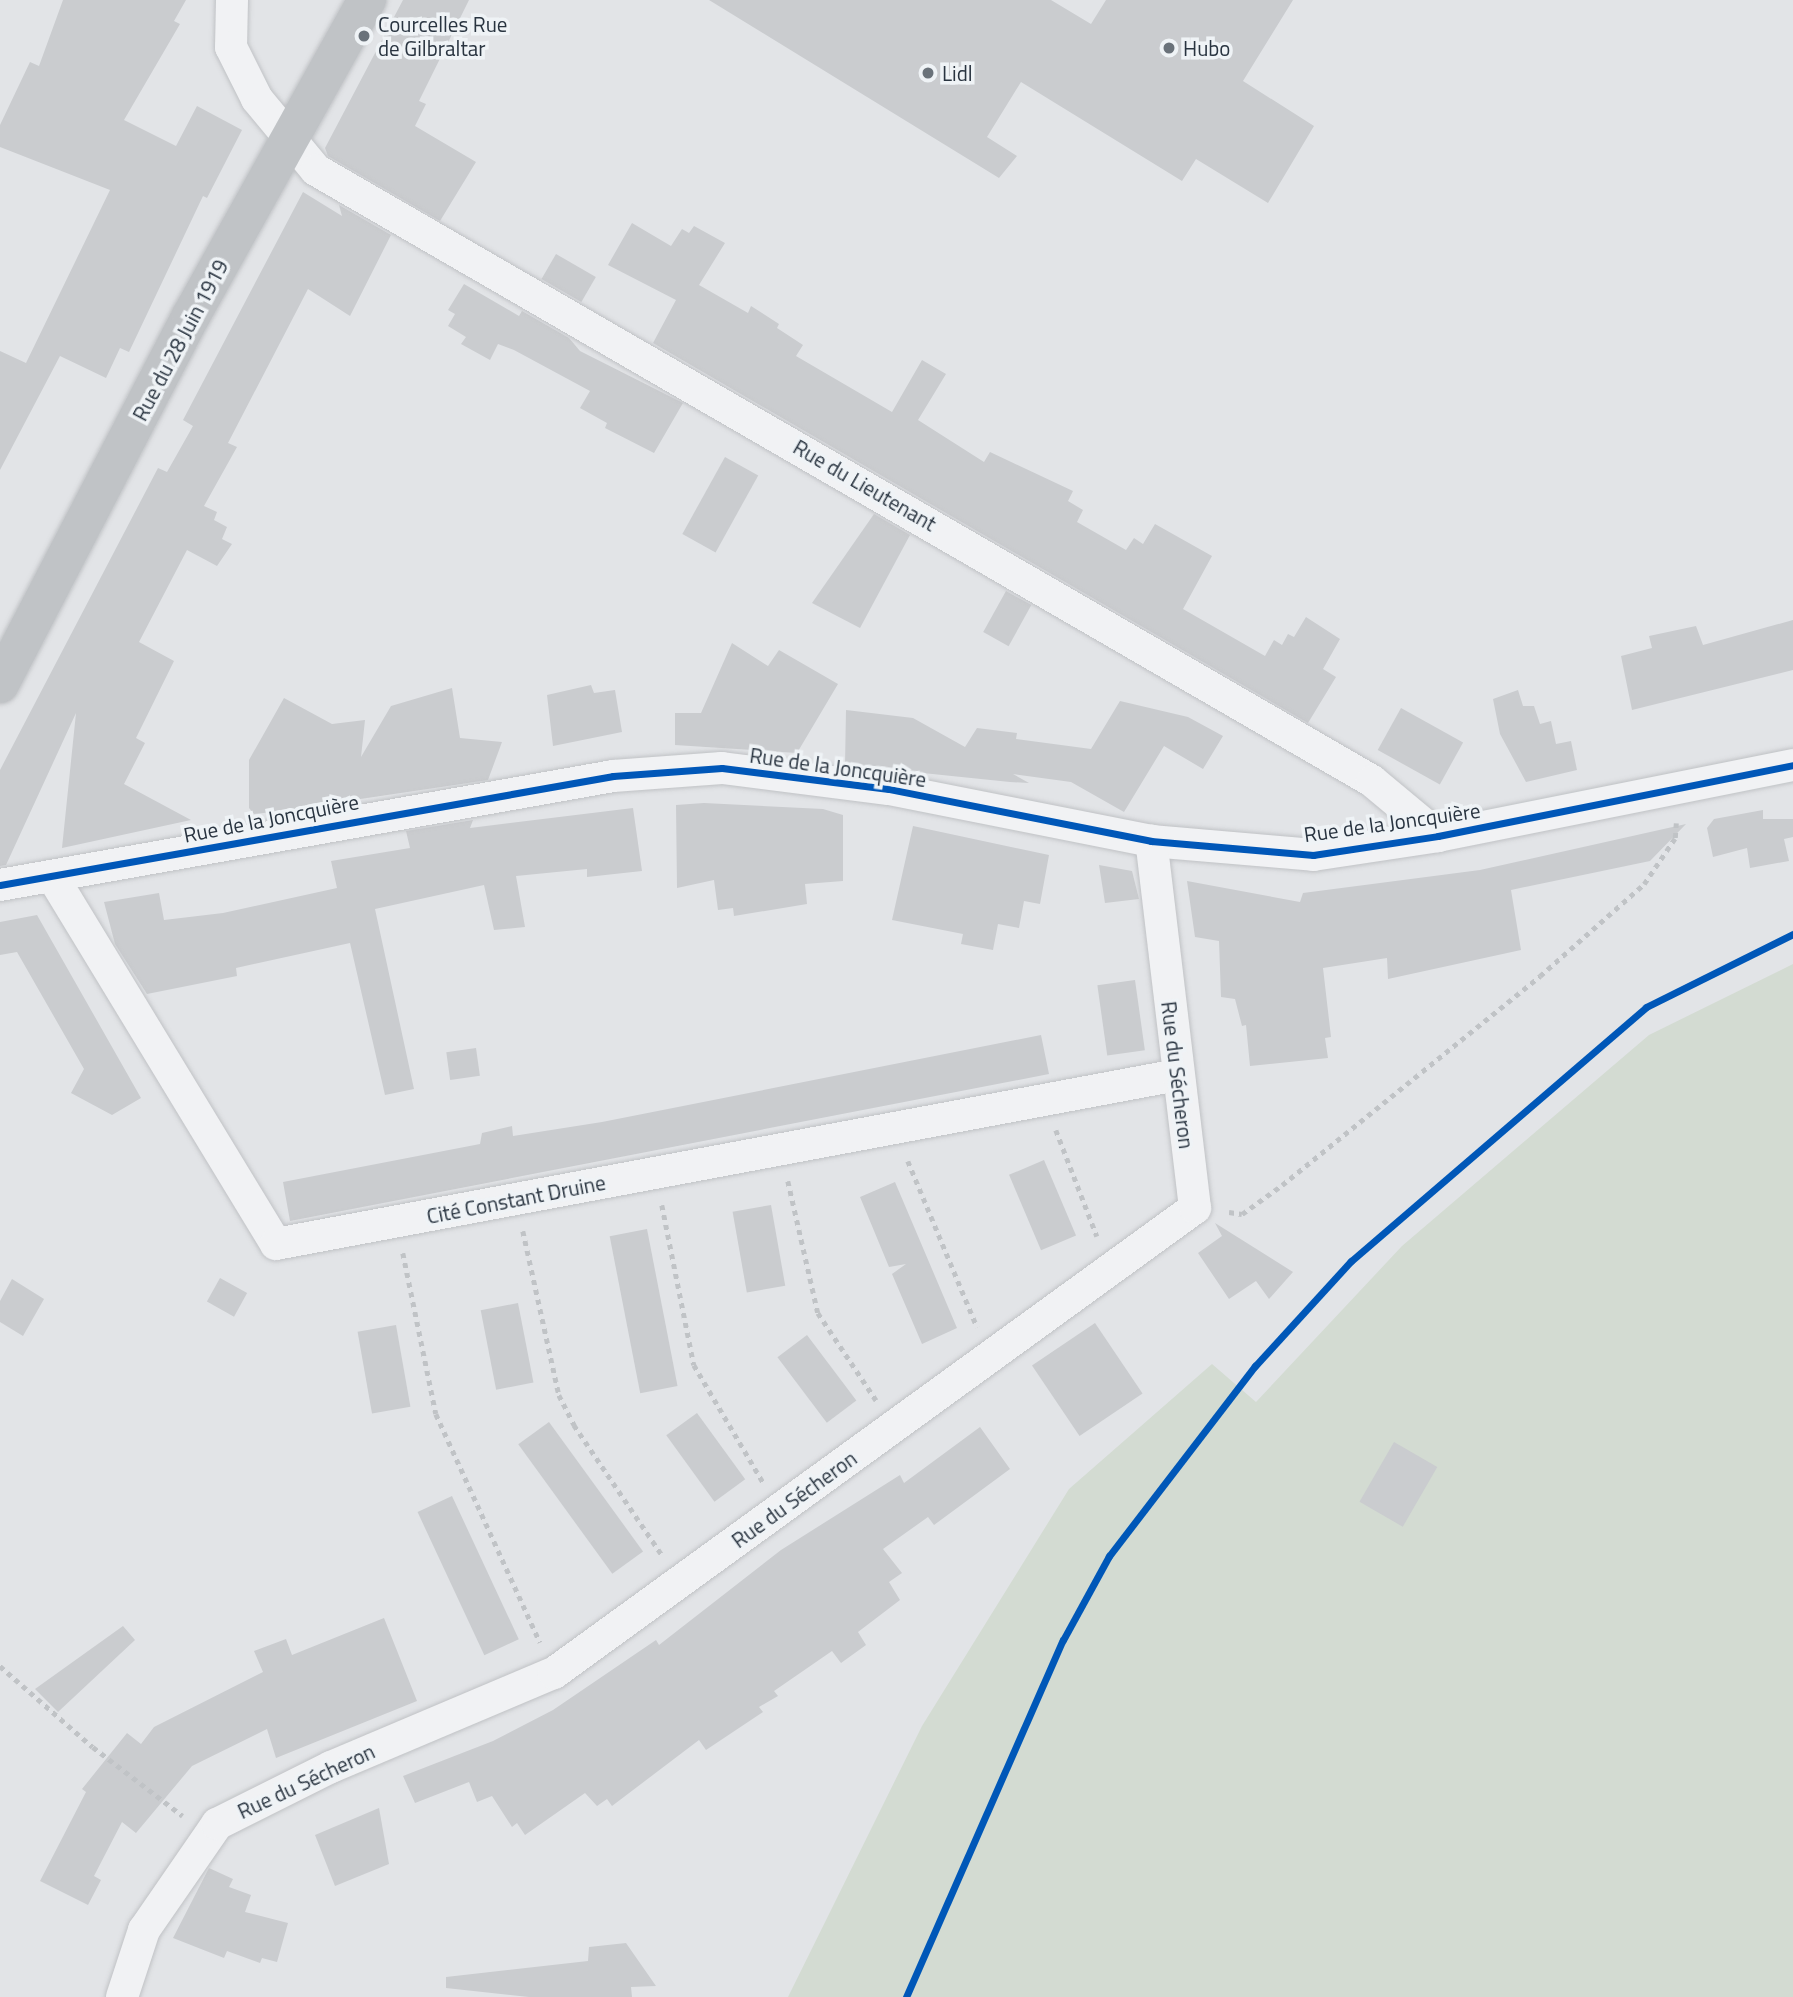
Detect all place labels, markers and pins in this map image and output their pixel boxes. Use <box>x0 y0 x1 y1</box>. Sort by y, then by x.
place label: Courcelles Rue de Gilbraltar <box>378 11 507 61</box>
marker: Courcelles Rue de Gilbraltar <box>356 28 372 44</box>
place label: Hubo <box>1183 35 1230 61</box>
marker: Hubo <box>1161 40 1177 56</box>
place label: Lidl <box>942 60 973 86</box>
marker: Lidl <box>920 65 936 81</box>

